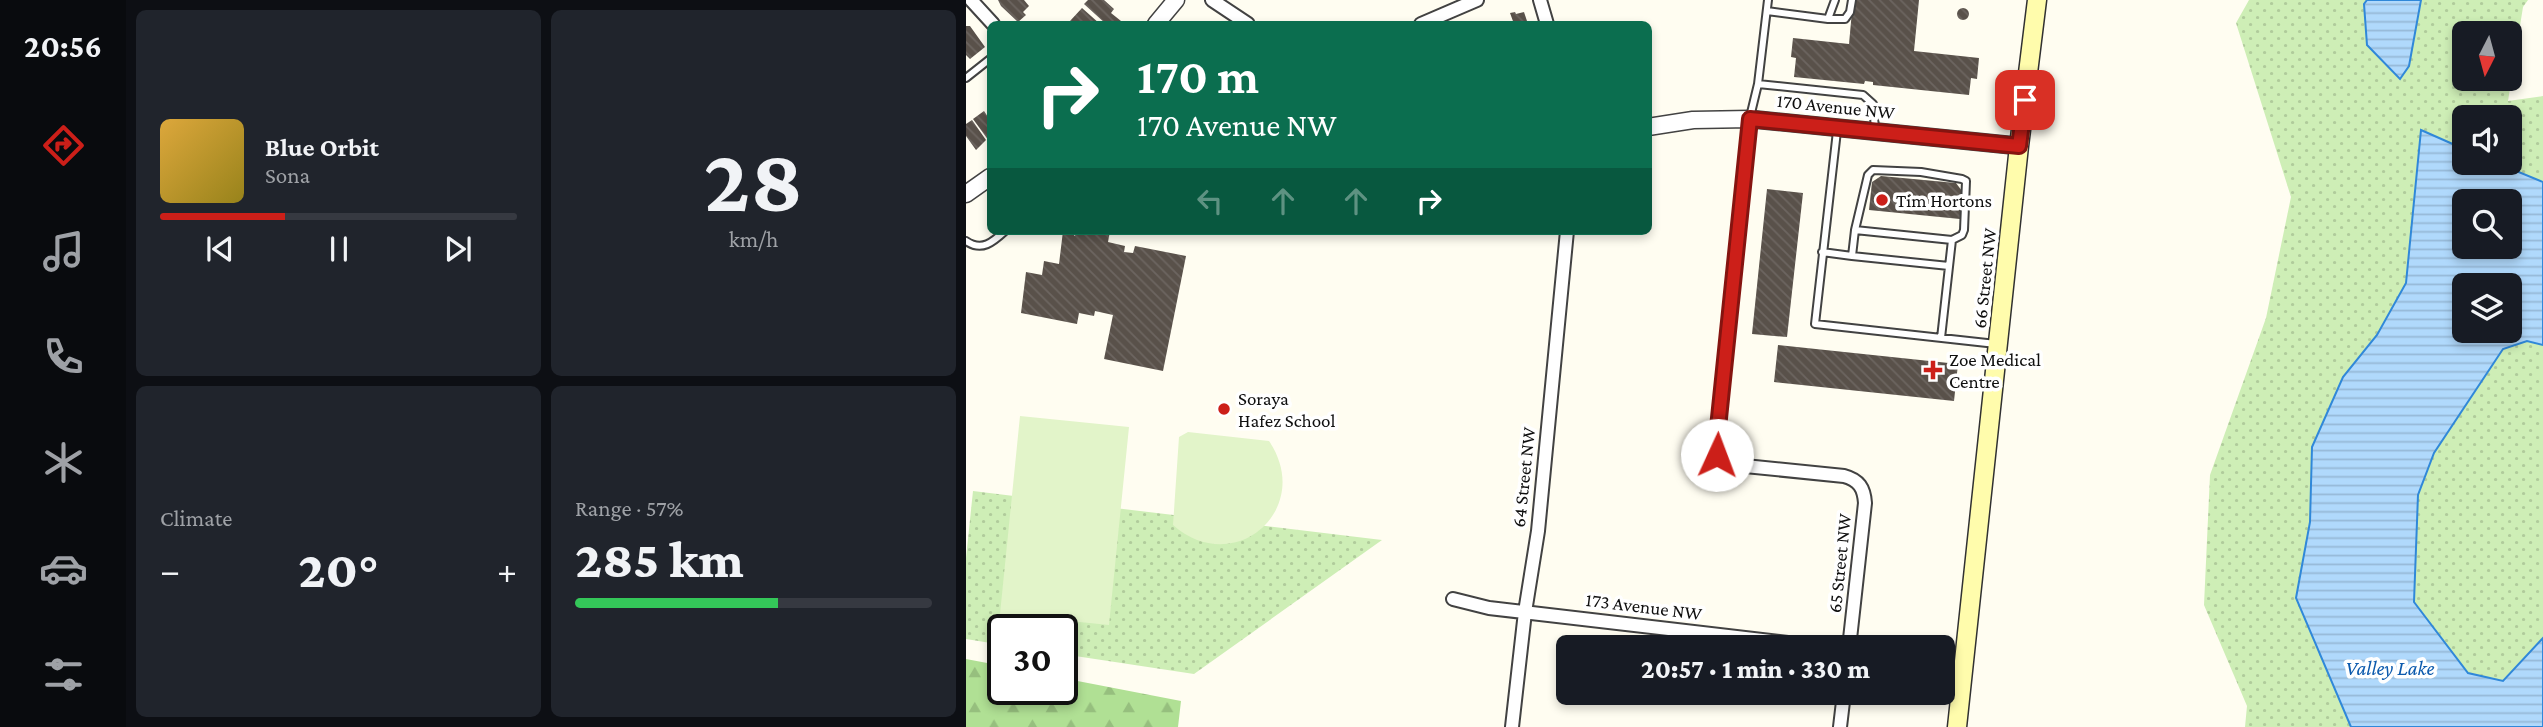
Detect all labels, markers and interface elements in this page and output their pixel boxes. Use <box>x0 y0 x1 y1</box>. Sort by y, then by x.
north arrow <box>2452 21 2522 91</box>
map controls <box>2452 21 2522 343</box>
text: 20:56 <box>24 28 102 64</box>
icon: right <box>1022 49 1113 140</box>
text: 170 m <box>1137 49 1259 104</box>
pin <box>1995 70 2055 130</box>
icon: arrive <box>2006 81 2044 119</box>
street label: 170 Avenue NW <box>1776 90 1897 123</box>
button: sound <box>2452 105 2522 175</box>
text: 170 Avenue NW <box>1137 107 1337 143</box>
icon: directions <box>39 121 88 170</box>
text: 28 <box>704 129 803 231</box>
text: Blue Orbit <box>265 133 379 162</box>
text: Sona <box>265 162 310 188</box>
icon: left <box>1191 182 1229 220</box>
icon: ahead <box>1264 182 1302 220</box>
icon: ahead <box>1337 182 1375 220</box>
icon: right <box>1410 182 1448 220</box>
button: search <box>2452 189 2522 259</box>
place label: Tim Hortons <box>1896 190 1992 211</box>
marker: Tim Hortons <box>1874 192 1890 208</box>
text: km/h <box>729 226 778 252</box>
street label: 66 Street NW <box>1969 226 2000 329</box>
icon: music <box>39 227 88 276</box>
icon: previous <box>201 230 239 268</box>
icon: pause <box>320 230 358 268</box>
icon: next <box>439 230 477 268</box>
button: layers <box>2452 273 2522 343</box>
icon: phone <box>39 332 88 381</box>
place label: Zoe Medical Centre <box>1949 349 2041 392</box>
marker: Zoe Medical Centre <box>1923 360 1943 380</box>
place label: Soraya Hafez School <box>1238 388 1336 431</box>
marker: Soraya Hafez School <box>1216 401 1232 417</box>
position arrow <box>1680 418 1754 492</box>
street label: 64 Street NW <box>1508 425 1539 528</box>
icon: climate <box>39 438 88 487</box>
text: Range · 57% <box>575 495 684 521</box>
text: Climate <box>160 505 232 531</box>
street label: 65 Street NW <box>1824 512 1855 614</box>
text: 285 km <box>575 530 744 588</box>
text: 20° <box>298 540 379 598</box>
icon: car <box>39 544 88 593</box>
text: − <box>160 549 180 591</box>
text: + <box>497 549 517 591</box>
street label: 173 Avenue NW <box>1585 589 1704 624</box>
speed limit sign: 30 <box>987 614 1078 705</box>
icon: filters <box>39 650 88 699</box>
text: 20:57 · 1 min · 330 m <box>1641 655 1870 684</box>
water label: Valley Lake <box>2345 656 2435 680</box>

